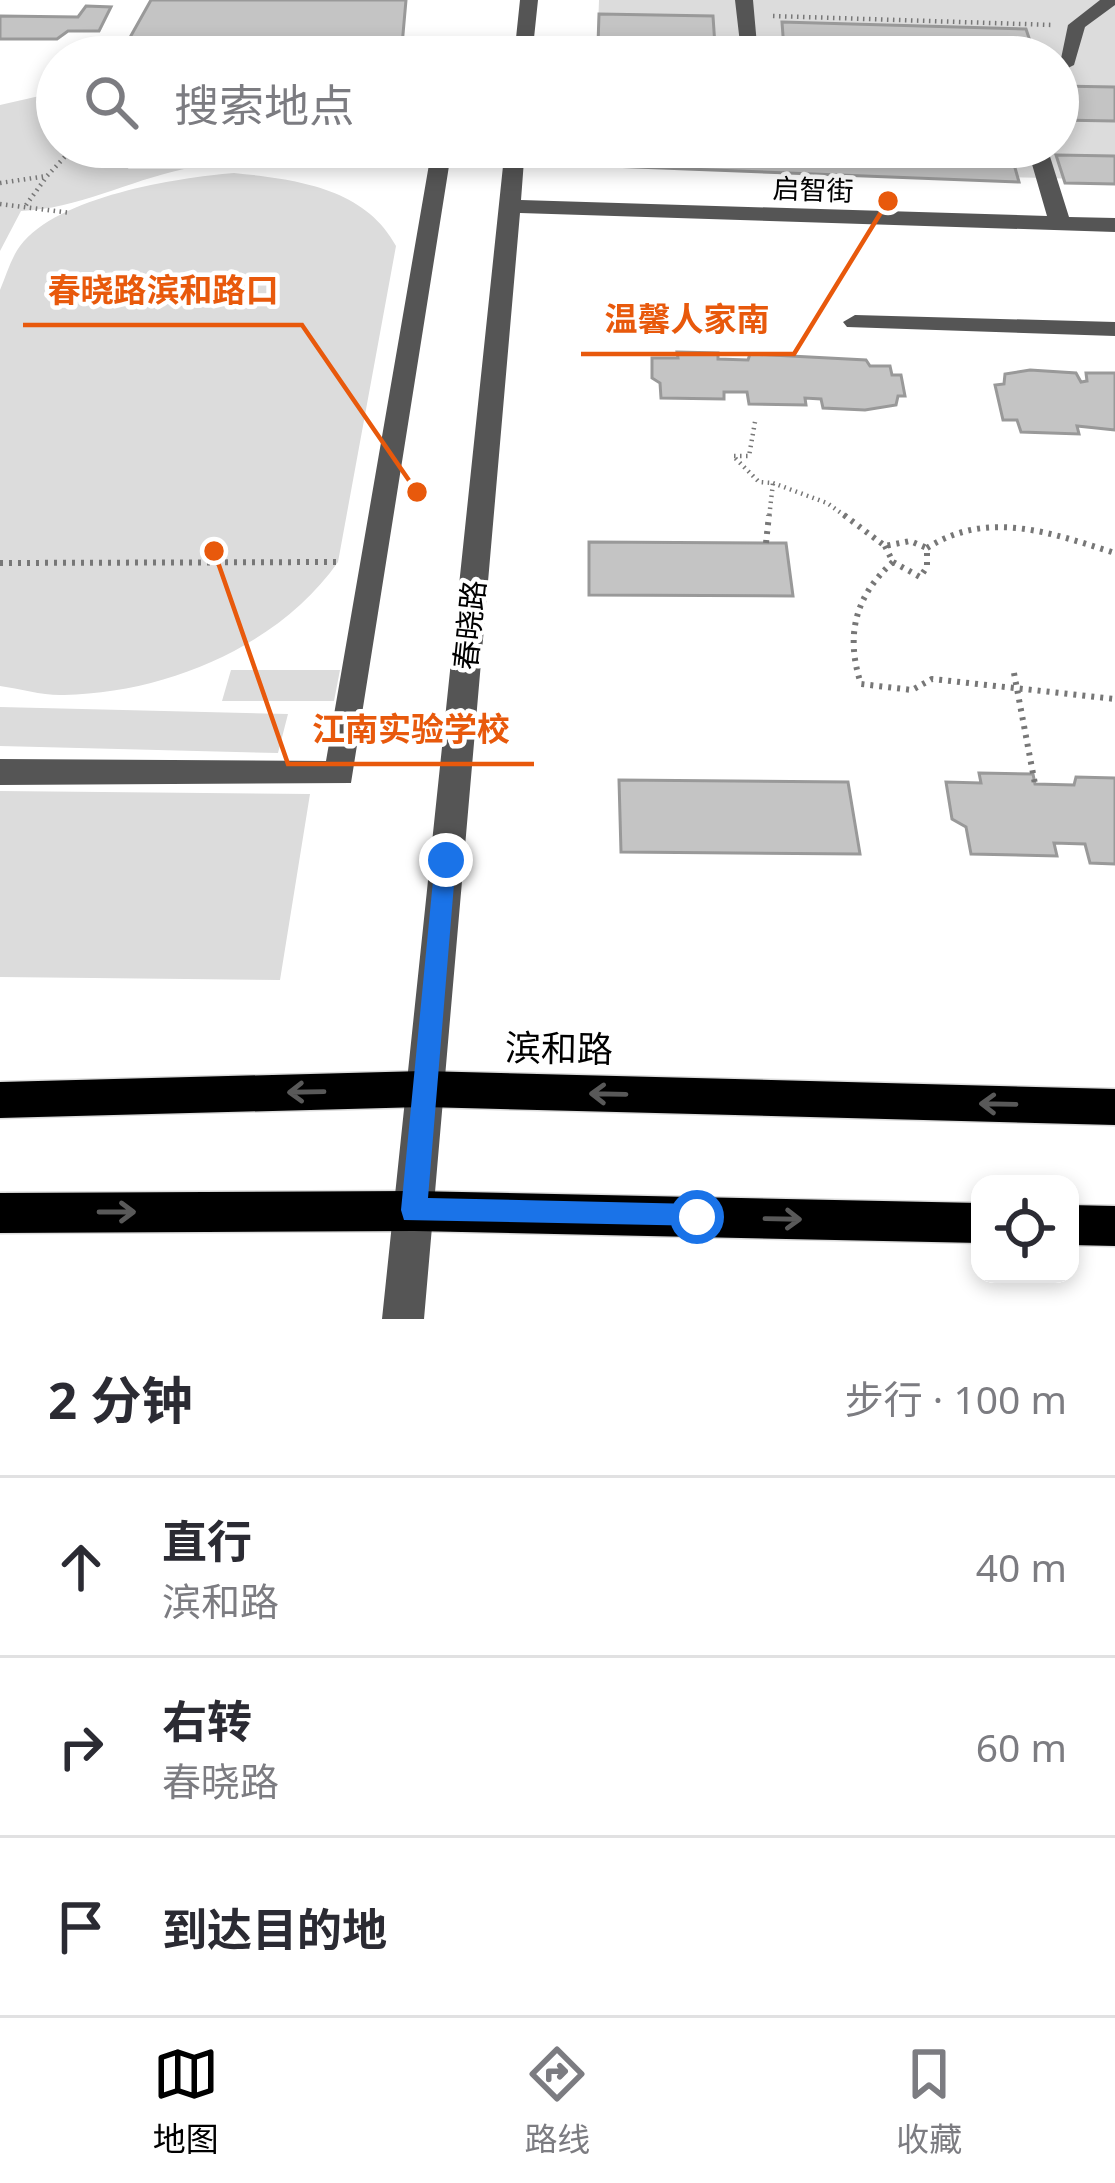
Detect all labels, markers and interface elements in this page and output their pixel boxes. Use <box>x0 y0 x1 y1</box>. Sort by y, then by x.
search box <box>36 36 1079 168</box>
icon: search <box>78 69 144 135</box>
text: 搜索地点 <box>174 74 354 135</box>
street label: 启智街 <box>772 169 854 209</box>
callout: 春晓路滨和路口 <box>23 256 302 325</box>
text: 春晓路滨和路口 <box>48 267 279 312</box>
callout: 温馨人家南 <box>581 285 794 354</box>
text: 温馨人家南 <box>605 296 770 341</box>
street label: 春晓路 <box>444 578 494 672</box>
callout: 江南实验学校 <box>288 695 534 764</box>
text: 江南实验学校 <box>312 706 510 751</box>
route end <box>419 833 473 887</box>
street label: 滨和路 <box>505 1023 613 1073</box>
one-way arrow <box>287 1081 326 1104</box>
one-way arrow <box>589 1082 628 1105</box>
one-way arrow <box>979 1092 1018 1115</box>
map controls <box>971 1175 1079 1283</box>
button: locate <box>971 1175 1079 1283</box>
route start <box>670 1190 724 1244</box>
one-way arrow <box>97 1201 136 1224</box>
one-way arrow <box>763 1207 802 1230</box>
text: 2 分钟 <box>48 1364 192 1434</box>
text: 步行 · 100 m <box>845 1372 1067 1425</box>
text: 直行 <box>162 1510 252 1571</box>
icon: ahead <box>48 1534 114 1600</box>
text: 40 m <box>976 1540 1067 1593</box>
text: 滨和路 <box>162 1574 279 1627</box>
text: 右转 <box>162 1690 252 1751</box>
icon: right <box>48 1714 114 1780</box>
text: 60 m <box>976 1720 1067 1773</box>
text: 春晓路 <box>162 1754 279 1807</box>
icon: arrive <box>48 1894 114 1960</box>
text: 到达目的地 <box>162 1898 387 1959</box>
tab: 地图 <box>153 2041 219 2161</box>
tab: 路线 <box>524 2041 590 2161</box>
tab: 收藏 <box>896 2041 962 2161</box>

